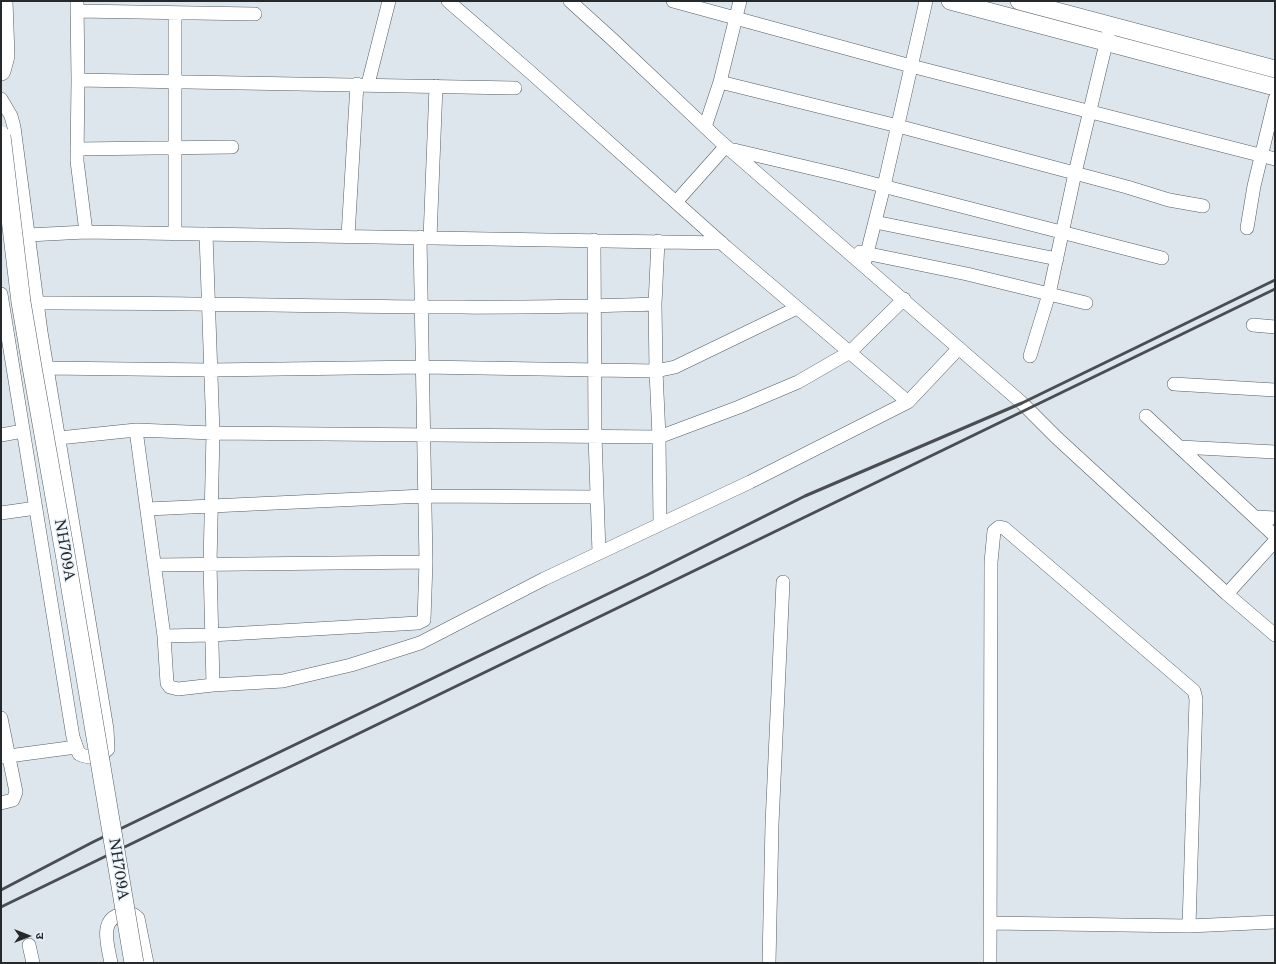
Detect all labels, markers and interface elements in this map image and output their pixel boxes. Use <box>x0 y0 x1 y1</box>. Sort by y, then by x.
street label: NH709A <box>50 518 78 582</box>
street label: NH709A <box>105 837 131 901</box>
north arrow <box>8 916 48 956</box>
text: उ <box>33 933 47 939</box>

